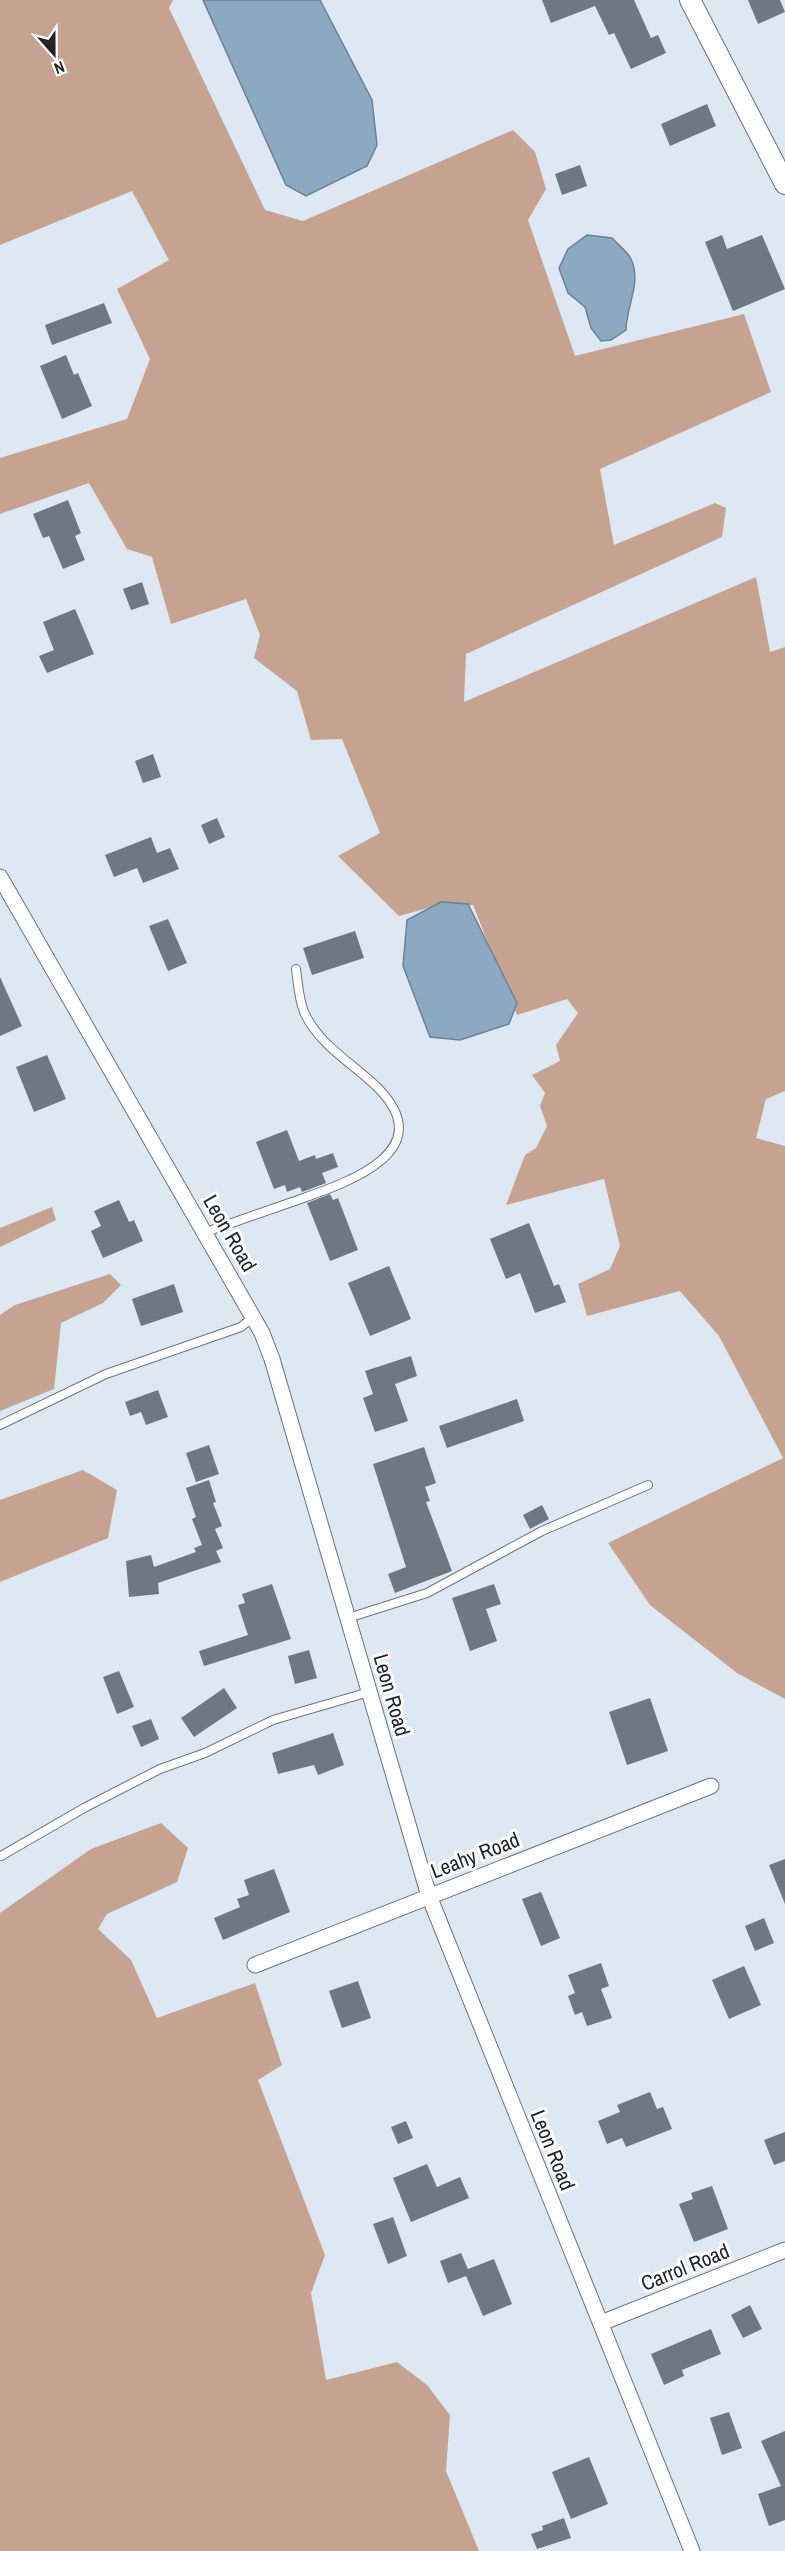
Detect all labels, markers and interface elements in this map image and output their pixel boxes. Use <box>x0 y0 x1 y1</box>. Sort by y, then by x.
north arrow <box>24 24 84 84</box>
text: N <box>51 56 68 80</box>
street label: Leon Road <box>196 1189 264 1277</box>
street label: Leon Road <box>366 1651 418 1739</box>
street label: Leahy Road <box>426 1825 524 1885</box>
street label: Leon Road <box>524 2106 582 2194</box>
street label: Carrol Road <box>637 2236 733 2298</box>

